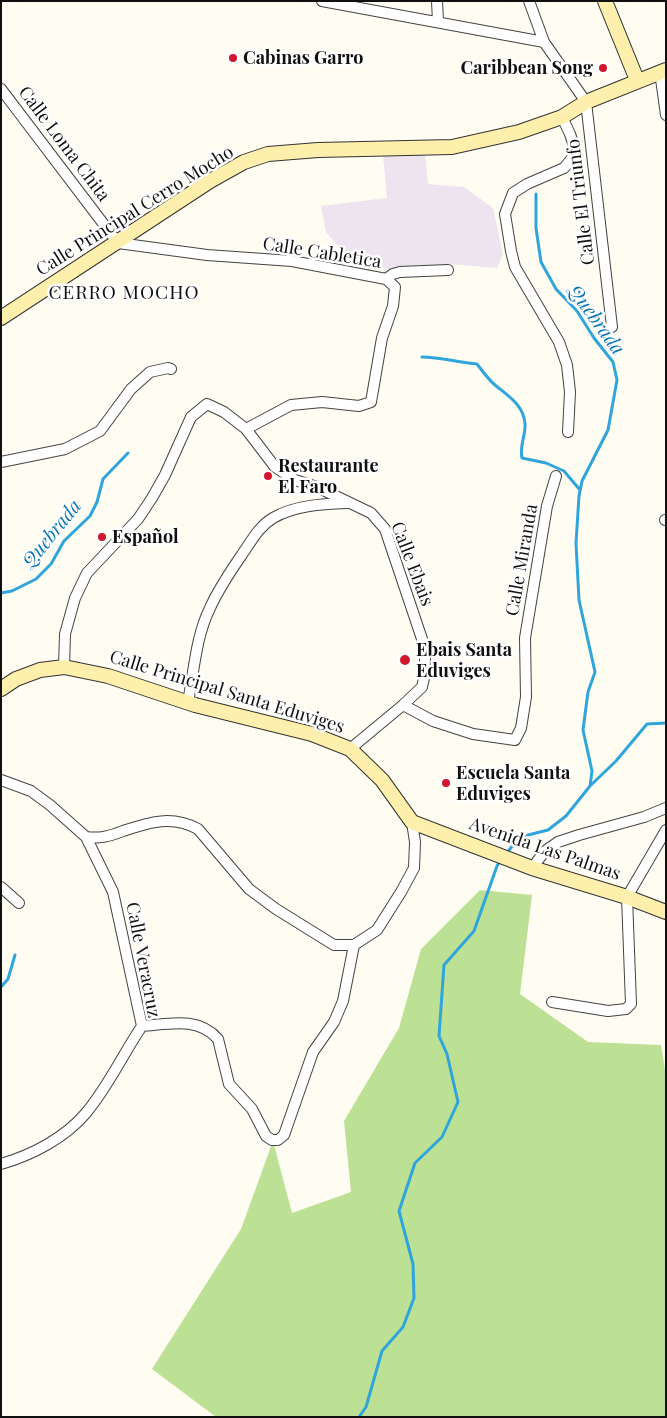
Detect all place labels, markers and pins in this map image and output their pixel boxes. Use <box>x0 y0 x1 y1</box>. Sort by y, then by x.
place label: Cabinas Garro <box>243 47 363 69</box>
marker: Cabinas Garro <box>227 52 239 64</box>
place label: Caribbean Song <box>461 57 593 79</box>
marker: Caribbean Song <box>597 62 609 74</box>
place label: Restaurante El Faro <box>278 455 379 498</box>
marker: Restaurante El Faro <box>262 470 274 482</box>
place label: Español <box>112 526 178 548</box>
marker: Español <box>96 531 108 543</box>
place label: Ebais Santa Eduviges <box>416 639 512 682</box>
marker: Ebais Santa Eduviges <box>398 653 412 667</box>
place label: Escuela Santa Eduviges <box>456 762 570 804</box>
marker: Escuela Santa Eduviges <box>440 777 452 789</box>

